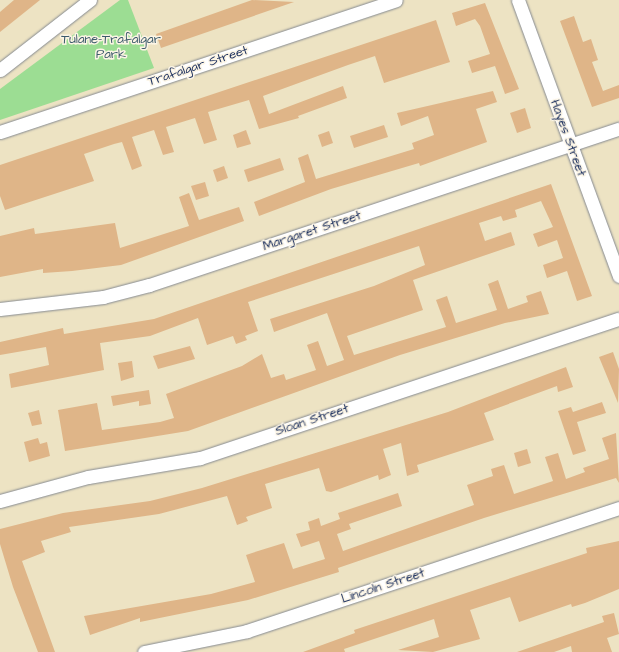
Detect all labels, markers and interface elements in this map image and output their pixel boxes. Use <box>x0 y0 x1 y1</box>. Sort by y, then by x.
park label: Tulane-Trafalgar Park <box>61 32 161 63</box>
street label: Trafalgar Street <box>146 43 250 89</box>
street label: Hayes Street <box>547 98 589 178</box>
street label: Margaret Street <box>261 208 363 254</box>
street label: Sloan Street <box>273 401 351 439</box>
street label: Lincoln Street <box>339 565 427 607</box>

